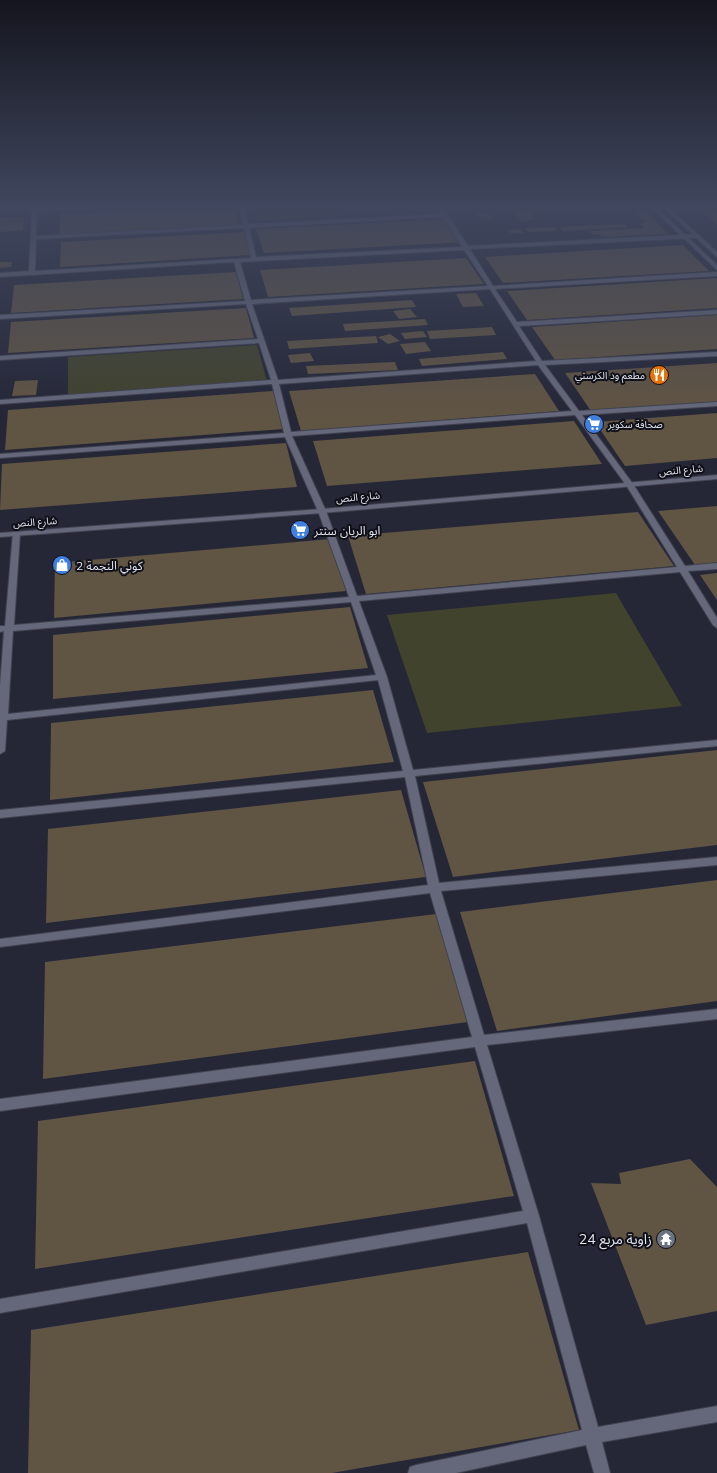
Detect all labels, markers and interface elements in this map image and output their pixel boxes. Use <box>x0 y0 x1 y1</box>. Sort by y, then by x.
restaurant icon: مطعم ود الكرسني <box>648 364 670 386</box>
place label: مطعم ود الكرسني <box>575 369 645 383</box>
supermarket icon: صحافة سكوير <box>583 413 605 435</box>
place label: صحافة سكوير <box>607 418 663 431</box>
street label: شارع النص <box>659 462 704 479</box>
street label: شارع النص <box>336 489 381 506</box>
street label: شارع النص <box>13 514 58 531</box>
supermarket icon: ابو الريان سنتر <box>289 519 311 541</box>
place label: ابو الريان سنتر <box>313 523 381 538</box>
shop icon: كوني النجمة 2 <box>51 554 73 576</box>
place label: كوني النجمة 2 <box>76 558 144 575</box>
temple icon: زاوية مربع 24 <box>655 1228 677 1250</box>
place label: زاوية مربع 24 <box>579 1230 652 1250</box>

